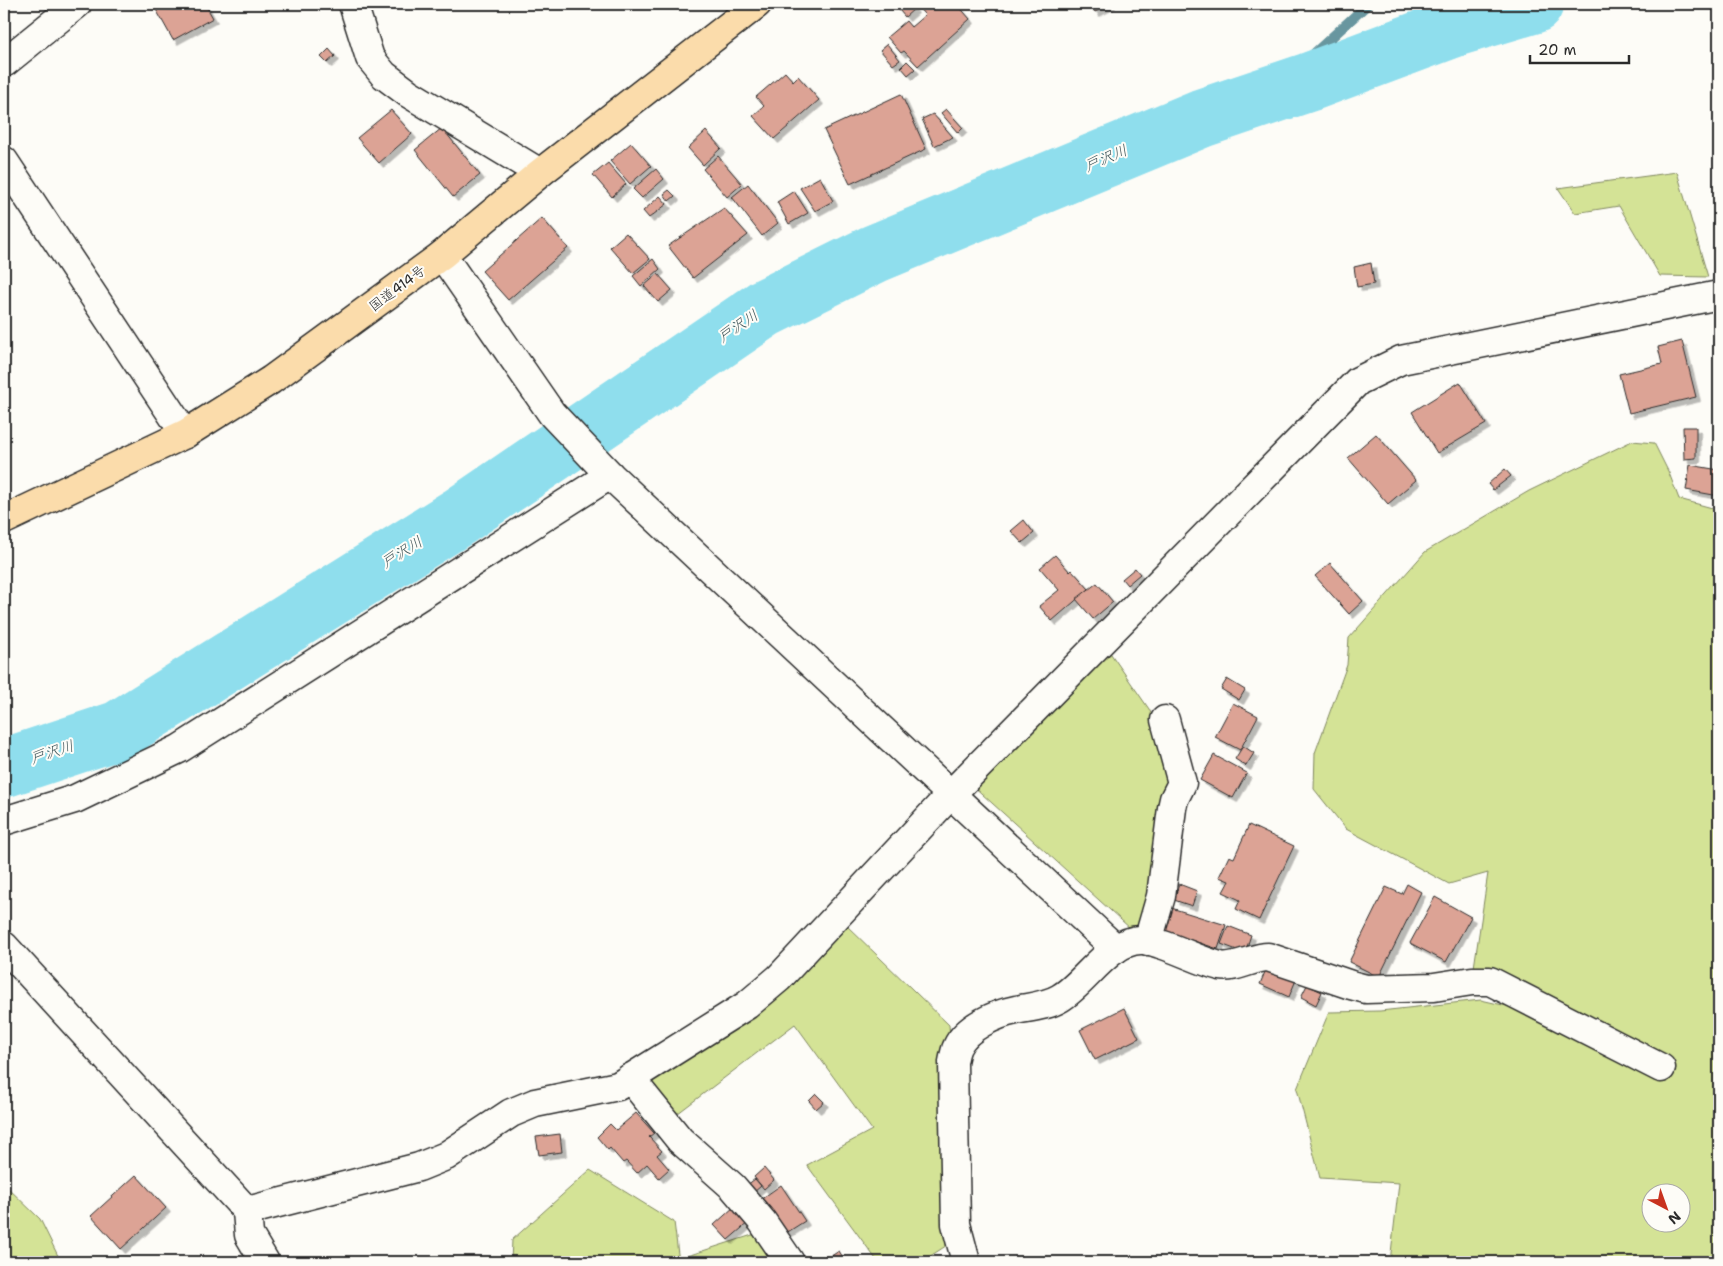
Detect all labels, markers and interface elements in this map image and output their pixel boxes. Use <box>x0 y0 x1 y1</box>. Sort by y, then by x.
scale bar <box>1530 32 1629 64</box>
text: 20 m <box>1538 40 1577 60</box>
water label: 戸沢川 <box>1081 140 1131 176</box>
street label: 国道414号 <box>365 261 429 315</box>
water label: 戸沢川 <box>714 305 762 347</box>
water label: 戸沢川 <box>378 532 426 572</box>
water label: 戸沢川 <box>28 736 76 768</box>
north arrow <box>1640 1184 1690 1234</box>
text: N <box>1664 1207 1685 1228</box>

